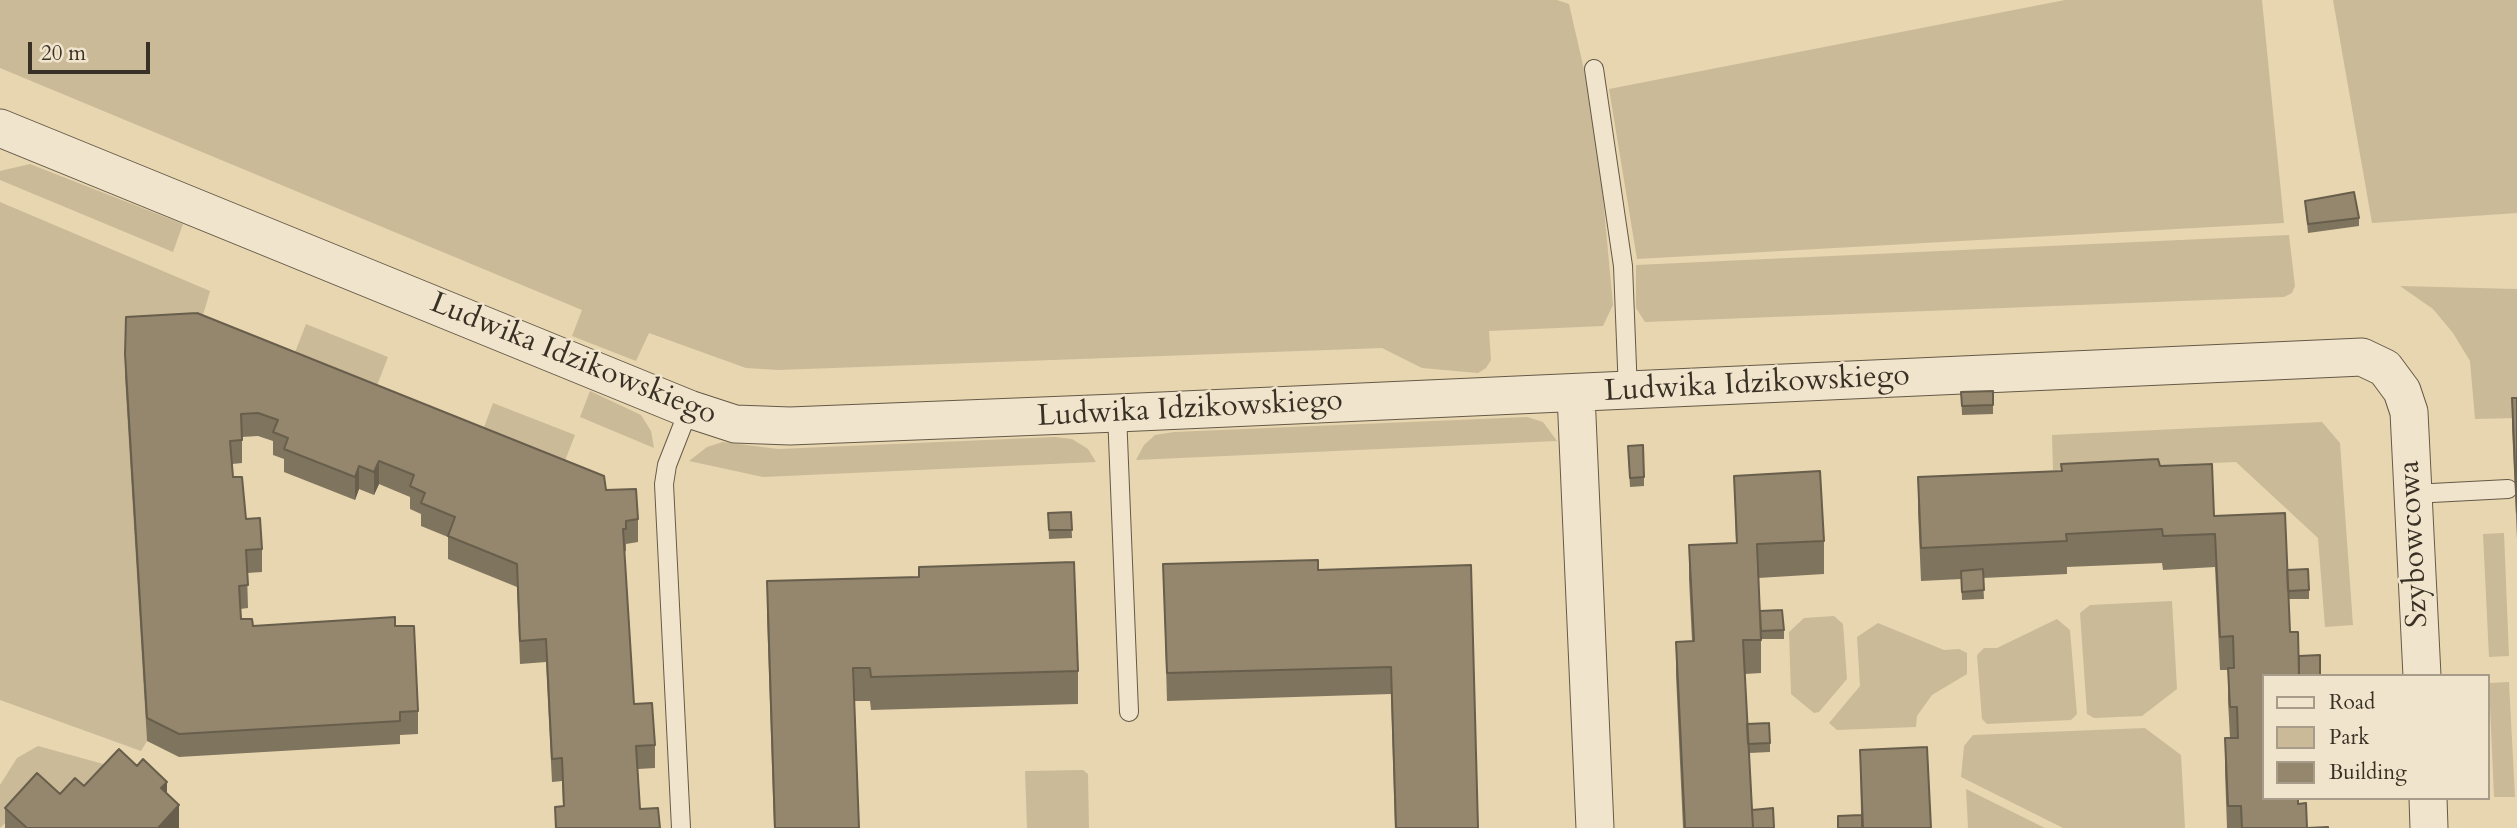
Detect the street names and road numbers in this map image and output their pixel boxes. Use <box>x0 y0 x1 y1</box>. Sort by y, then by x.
street label: Ludwika Idzikowskiego <box>425 286 721 434</box>
street label: Ludwika Idzikowskiego <box>1603 359 1911 411</box>
street label: Ludwika Idzikowskiego <box>1036 384 1344 436</box>
street label: Szybowcowa <box>2393 459 2437 629</box>

